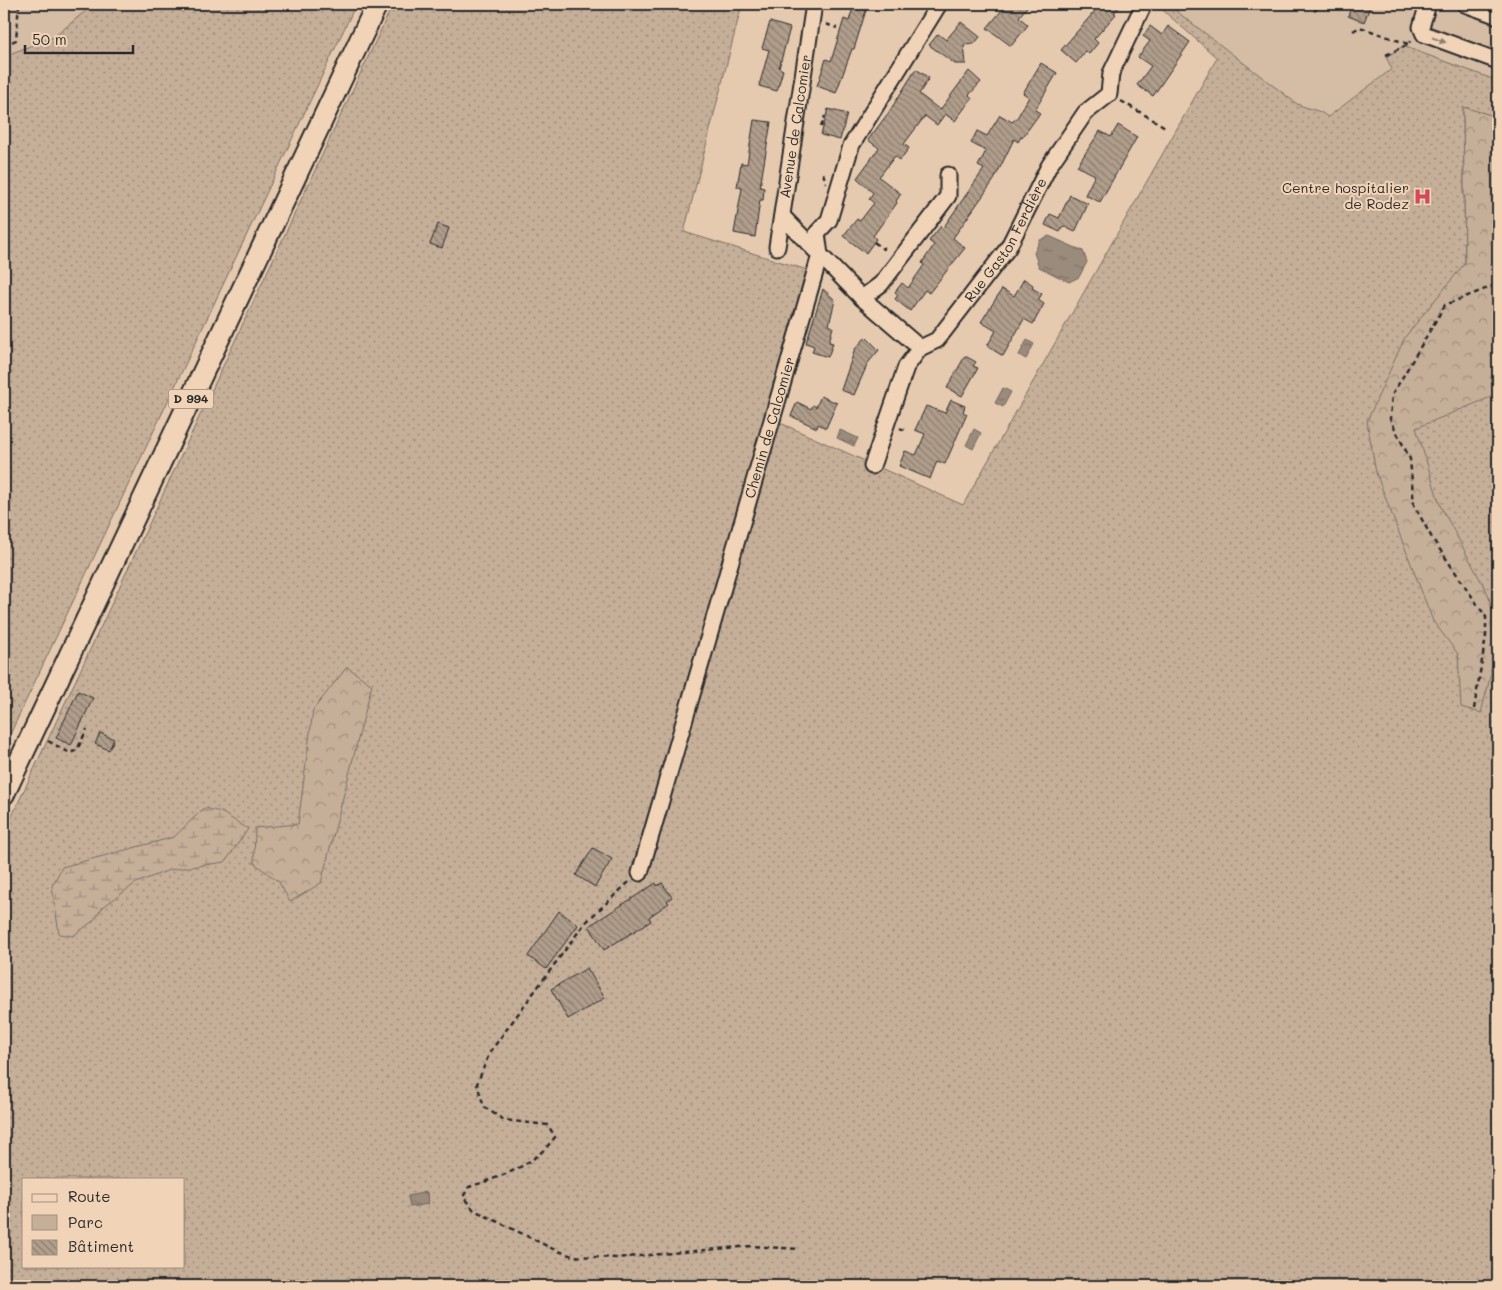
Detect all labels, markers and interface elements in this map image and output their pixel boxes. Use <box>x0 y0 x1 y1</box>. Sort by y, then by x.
scale bar <box>25 22 132 54</box>
text: 50 m <box>32 29 67 49</box>
one-way arrow <box>1432 36 1447 44</box>
street label: Avenue de Calcomier <box>775 53 815 199</box>
street label: Rue Gaston Ferdière <box>960 174 1051 306</box>
place label: Centre hospitalier de Rodez <box>1282 178 1409 213</box>
hospital icon: Centre hospitalier de Rodez <box>1413 186 1433 206</box>
street label: Chemin de Calcomier <box>740 354 799 500</box>
road number: D 994 <box>168 389 214 408</box>
legend <box>22 1178 185 1268</box>
text: Route <box>68 1186 111 1206</box>
text: Parc <box>68 1212 103 1232</box>
text: Bâtiment <box>68 1236 134 1256</box>

